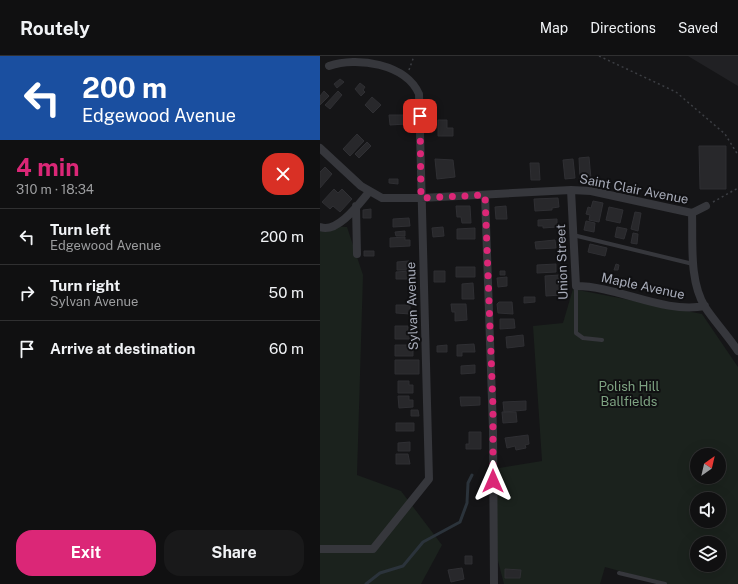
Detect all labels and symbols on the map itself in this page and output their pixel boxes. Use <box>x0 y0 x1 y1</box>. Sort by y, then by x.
pin <box>403 99 437 133</box>
street label: Saint Clair Avenue <box>578 171 690 207</box>
street label: Union Street <box>553 224 571 300</box>
street label: Sylvan Avenue <box>403 262 421 350</box>
street label: Maple Avenue <box>600 270 686 302</box>
park label: Polish Hill Ballfields <box>599 379 659 409</box>
north arrow <box>690 448 726 484</box>
position arrow <box>472 460 514 502</box>

